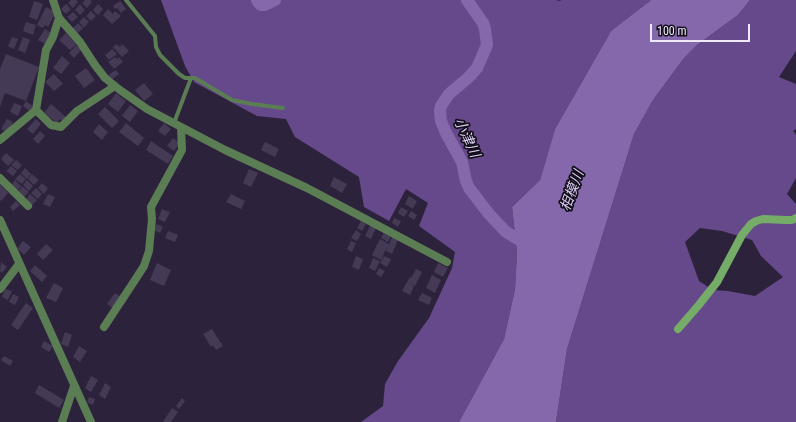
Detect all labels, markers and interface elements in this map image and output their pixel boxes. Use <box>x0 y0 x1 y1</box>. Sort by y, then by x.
scale bar <box>652 16 752 42</box>
text: 100 m <box>657 24 687 38</box>
water label: 小津川 <box>450 115 482 161</box>
water label: 相模川 <box>558 168 588 214</box>

